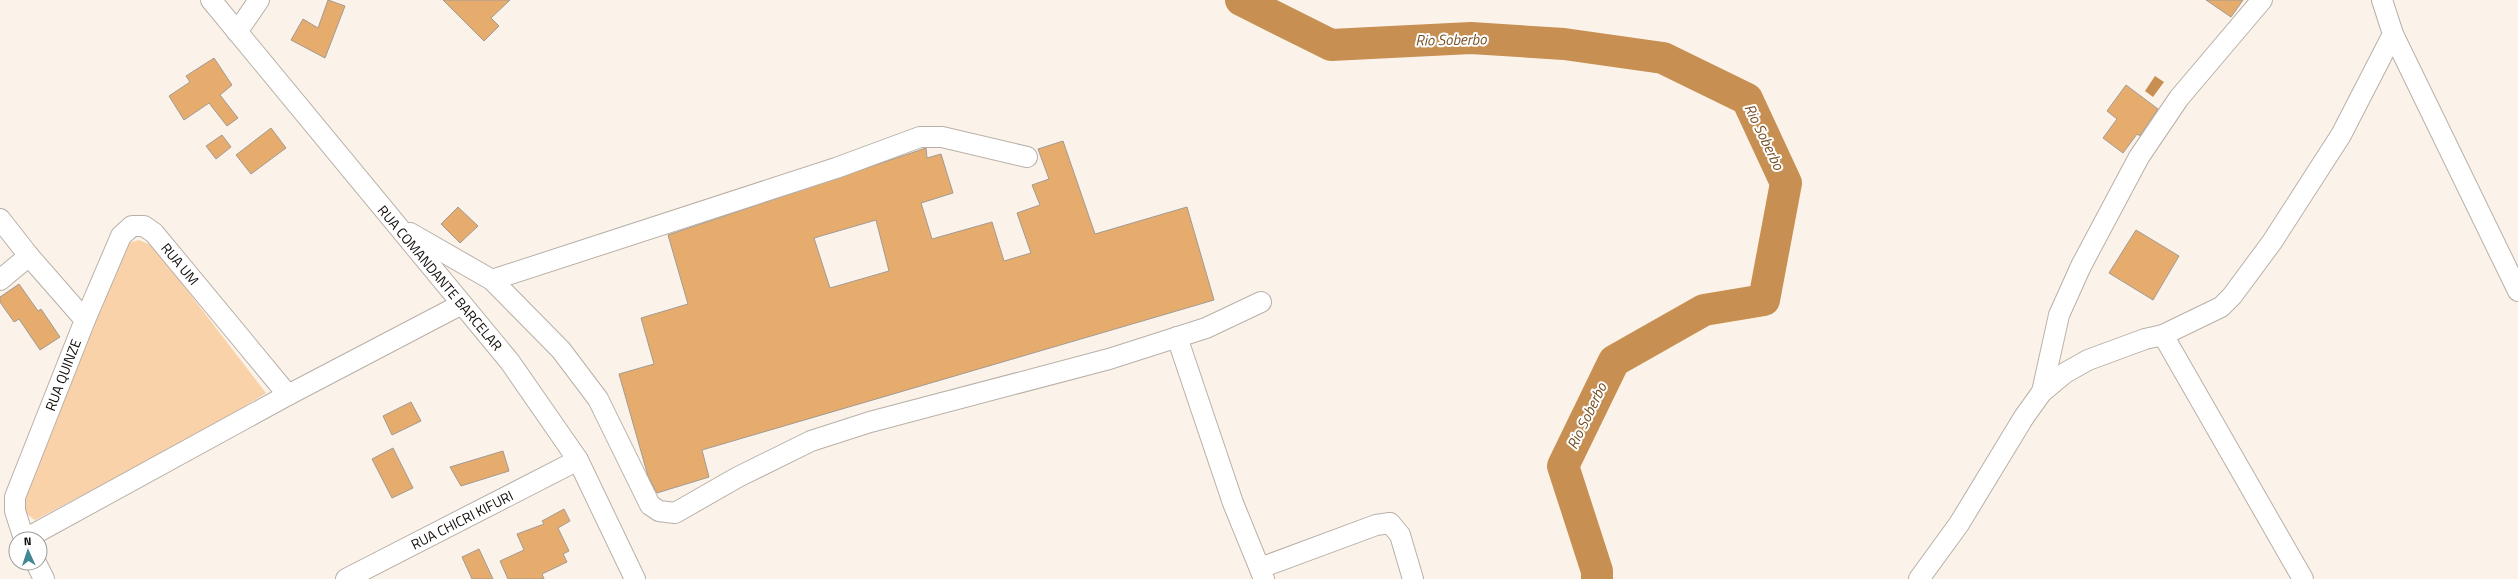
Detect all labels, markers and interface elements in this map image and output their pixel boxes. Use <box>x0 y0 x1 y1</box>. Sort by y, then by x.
water label: Rio Soberbo <box>1415 27 1487 52</box>
water label: Rio Soberbo <box>1739 100 1791 174</box>
street label: RUA COMANDANTE BARCELAR <box>373 200 508 355</box>
street label: RUA UM <box>156 238 204 289</box>
street label: RUA QUINZE <box>39 336 86 414</box>
water label: Rio Soberbo <box>1561 378 1613 453</box>
street label: RUA CHICRI KIFURI <box>407 485 516 554</box>
north arrow <box>8 531 48 571</box>
text: N <box>23 533 32 549</box>

